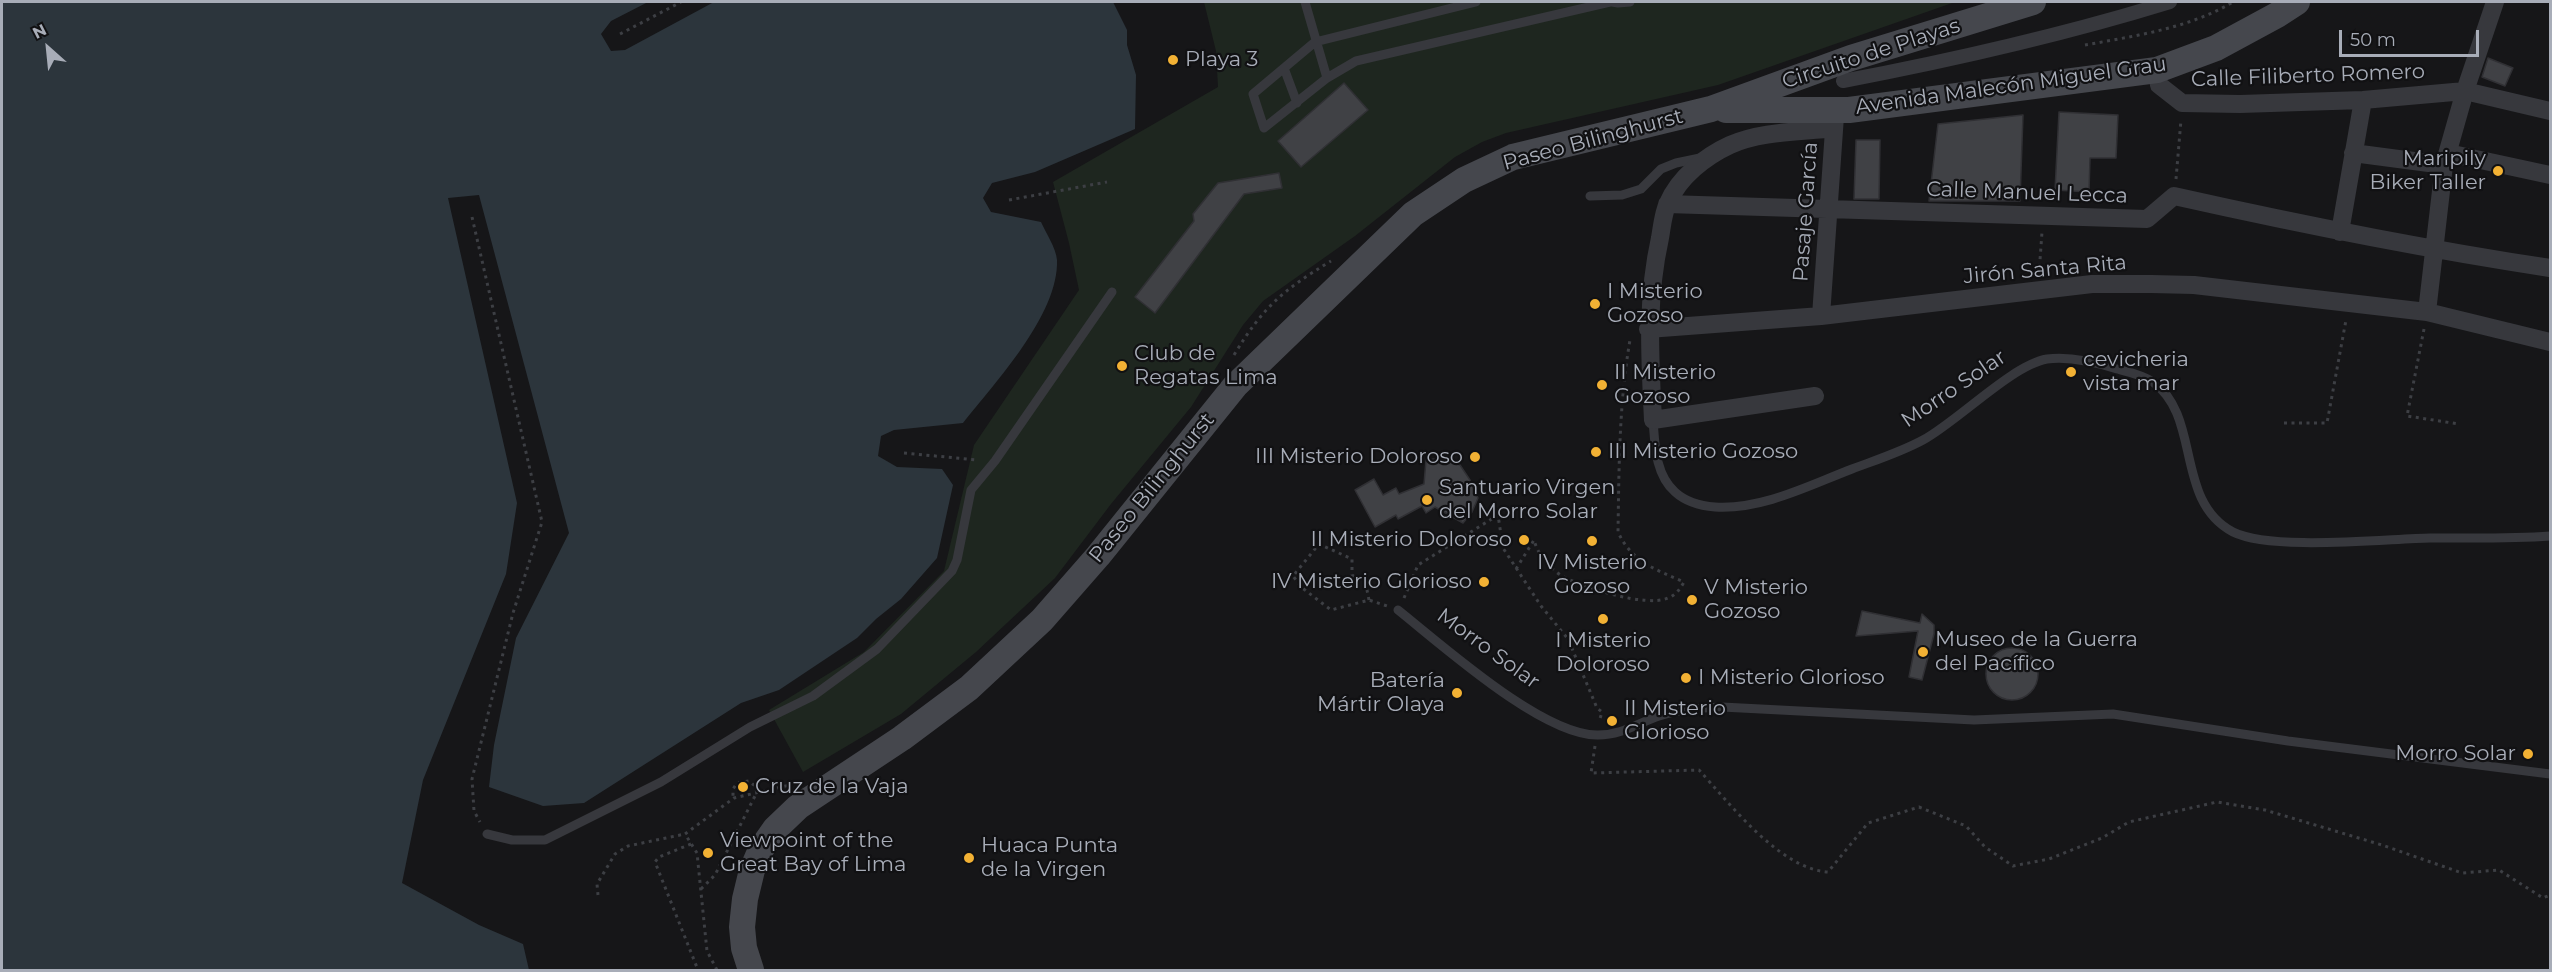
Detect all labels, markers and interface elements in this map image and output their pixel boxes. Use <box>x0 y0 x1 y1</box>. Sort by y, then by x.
street label: Circuito de Playas <box>1779 13 1963 95</box>
north arrow <box>18 18 78 78</box>
scale bar <box>2342 18 2482 56</box>
text: N <box>30 20 50 43</box>
text: 50 m <box>2350 29 2396 51</box>
place label: Playa 3 <box>1185 47 1258 73</box>
street label: Avenida Malecón Miguel Grau <box>1854 52 2168 120</box>
marker: Playa 3 <box>1166 53 1180 67</box>
street label: Calle Filiberto Romero <box>2191 59 2425 93</box>
street label: Paseo Bilinghurst <box>1500 104 1686 176</box>
street label: Pasaje García <box>1789 141 1823 283</box>
place label: Maripily Biker Taller <box>2370 146 2486 196</box>
marker: Maripily Biker Taller <box>2491 164 2505 178</box>
street label: Calle Manuel Lecca <box>1926 177 2128 209</box>
street label: Jirón Santa Rita <box>1962 250 2128 290</box>
place label: I Misterio Gozoso <box>1607 279 1703 329</box>
marker: I Misterio Gozoso <box>1588 297 1602 311</box>
place label: Club de Regatas Lima <box>1134 341 1278 391</box>
street label: Morro Solar <box>1897 345 2011 433</box>
place label: cevicheria vista mar <box>2083 347 2189 397</box>
marker: Club de Regatas Lima <box>1115 359 1129 373</box>
place label: II Misterio Gozoso <box>1614 360 1716 410</box>
marker: cevicheria vista mar <box>2064 365 2078 379</box>
marker: II Misterio Gozoso <box>1595 378 1609 392</box>
street label: Paseo Bilinghurst <box>1084 408 1220 568</box>
place label: III Misterio Gozoso <box>1608 439 1798 465</box>
place label: III Misterio Doloroso <box>1255 444 1463 470</box>
marker: III Misterio Gozoso <box>1589 445 1603 459</box>
marker: III Misterio Doloroso <box>1468 450 1482 464</box>
place label: Santuario Virgen del Morro Solar <box>1439 475 1615 525</box>
marker: Santuario Virgen del Morro Solar <box>1420 493 1434 507</box>
place label: II Misterio Doloroso <box>1310 527 1512 553</box>
marker: II Misterio Doloroso <box>1517 533 1531 547</box>
marker: IV Misterio Gozoso <box>1585 534 1599 548</box>
place label: IV Misterio Gozoso <box>1537 550 1647 600</box>
place label: IV Misterio Glorioso <box>1271 569 1472 595</box>
marker: IV Misterio Glorioso <box>1477 575 1491 589</box>
place label: V Misterio Gozoso <box>1704 575 1808 625</box>
marker: V Misterio Gozoso <box>1685 593 1699 607</box>
street label: Morro Solar <box>1432 603 1544 695</box>
marker: I Misterio Doloroso <box>1596 612 1610 626</box>
place label: Museo de la Guerra del Pacífico <box>1935 627 2138 677</box>
place label: I Misterio Doloroso <box>1555 628 1651 678</box>
marker: Museo de la Guerra del Pacífico <box>1916 645 1930 659</box>
place label: I Misterio Glorioso <box>1698 665 1885 691</box>
place label: Batería Mártir Olaya <box>1317 668 1445 718</box>
marker: I Misterio Glorioso <box>1679 671 1693 685</box>
marker: Batería Mártir Olaya <box>1450 686 1464 700</box>
place label: II Misterio Glorioso <box>1624 696 1726 746</box>
marker: II Misterio Glorioso <box>1605 714 1619 728</box>
place label: Morro Solar <box>2395 741 2516 767</box>
marker: Morro Solar <box>2521 747 2535 761</box>
place label: Cruz de la Vaja <box>755 774 909 800</box>
marker: Cruz de la Vaja <box>736 780 750 794</box>
place label: Viewpoint of the Great Bay of Lima <box>720 828 906 878</box>
place label: Huaca Punta de la Virgen <box>981 833 1118 883</box>
marker: Viewpoint of the Great Bay of Lima <box>701 846 715 860</box>
marker: Huaca Punta de la Virgen <box>962 851 976 865</box>

